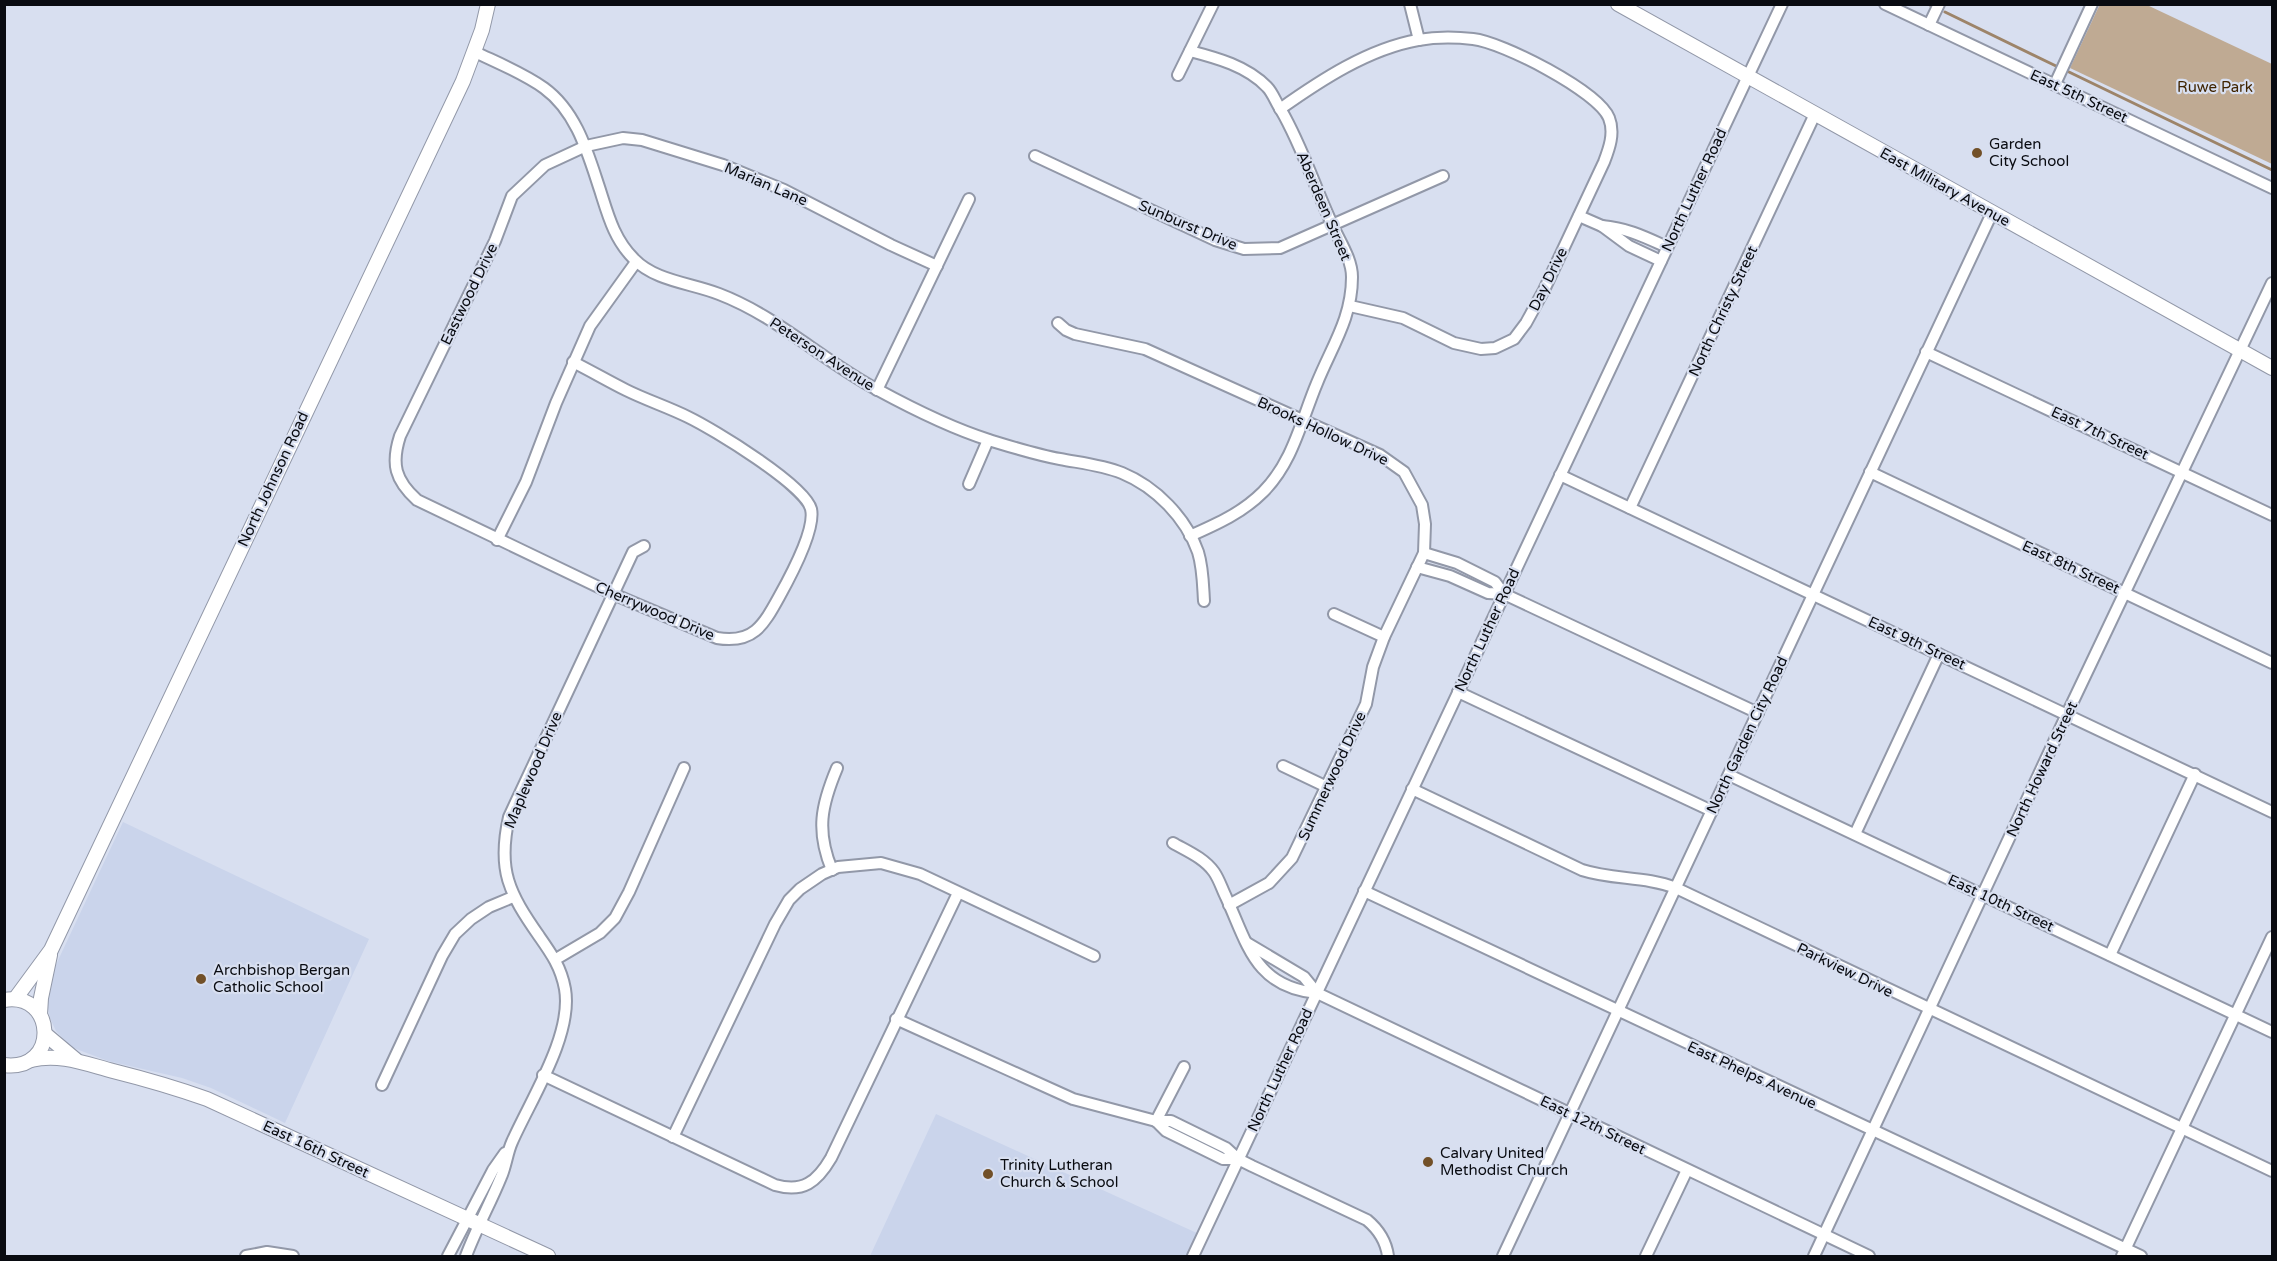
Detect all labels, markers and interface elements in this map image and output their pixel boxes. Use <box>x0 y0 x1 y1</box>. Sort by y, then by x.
street label: East 5th Street <box>2027 66 2131 127</box>
park label: Ruwe Park <box>2177 78 2253 96</box>
street label: North Luther Road <box>1658 126 1730 254</box>
place label: Garden City School <box>1989 135 2069 170</box>
street label: East Military Avenue <box>1877 144 2013 230</box>
marker: Garden City School <box>1970 146 1984 160</box>
street label: Aberdeen Street <box>1293 149 1355 264</box>
street label: Marian Lane <box>722 158 810 210</box>
street label: Sunburst Drive <box>1136 196 1240 254</box>
street label: Eastwood Drive <box>437 240 501 348</box>
street label: North Christy Street <box>1685 243 1761 379</box>
street label: Day Drive <box>1525 244 1571 314</box>
street label: Peterson Avenue <box>766 313 878 395</box>
street label: Brooks Hollow Drive <box>1255 393 1391 469</box>
street label: East 7th Street <box>2048 403 2152 464</box>
street label: North Johnson Road <box>234 409 312 549</box>
street label: East 8th Street <box>2019 537 2123 598</box>
street label: North Luther Road <box>1451 566 1523 694</box>
street label: Cherrywood Drive <box>593 578 717 644</box>
street label: East 9th Street <box>1865 613 1969 674</box>
street label: North Garden City Road <box>1703 654 1791 816</box>
street label: North Howard Street <box>2003 698 2081 840</box>
street label: Maplewood Drive <box>500 709 566 831</box>
street label: Summerwood Drive <box>1294 709 1370 843</box>
street label: East 10th Street <box>1945 871 2057 936</box>
street label: Parkview Drive <box>1794 939 1896 1001</box>
place label: Archbishop Bergan Catholic School <box>213 961 350 996</box>
marker: Archbishop Bergan Catholic School <box>194 972 208 986</box>
street label: North Luther Road <box>1244 1006 1316 1134</box>
street label: East Phelps Avenue <box>1685 1037 1819 1113</box>
street label: East 12th Street <box>1537 1092 1649 1158</box>
street label: East 16th Street <box>260 1117 372 1182</box>
place label: Calvary United Methodist Church <box>1440 1144 1568 1179</box>
marker: Calvary United Methodist Church <box>1421 1155 1435 1169</box>
place label: Trinity Lutheran Church & School <box>1000 1156 1118 1191</box>
marker: Trinity Lutheran Church & School <box>981 1167 995 1181</box>

